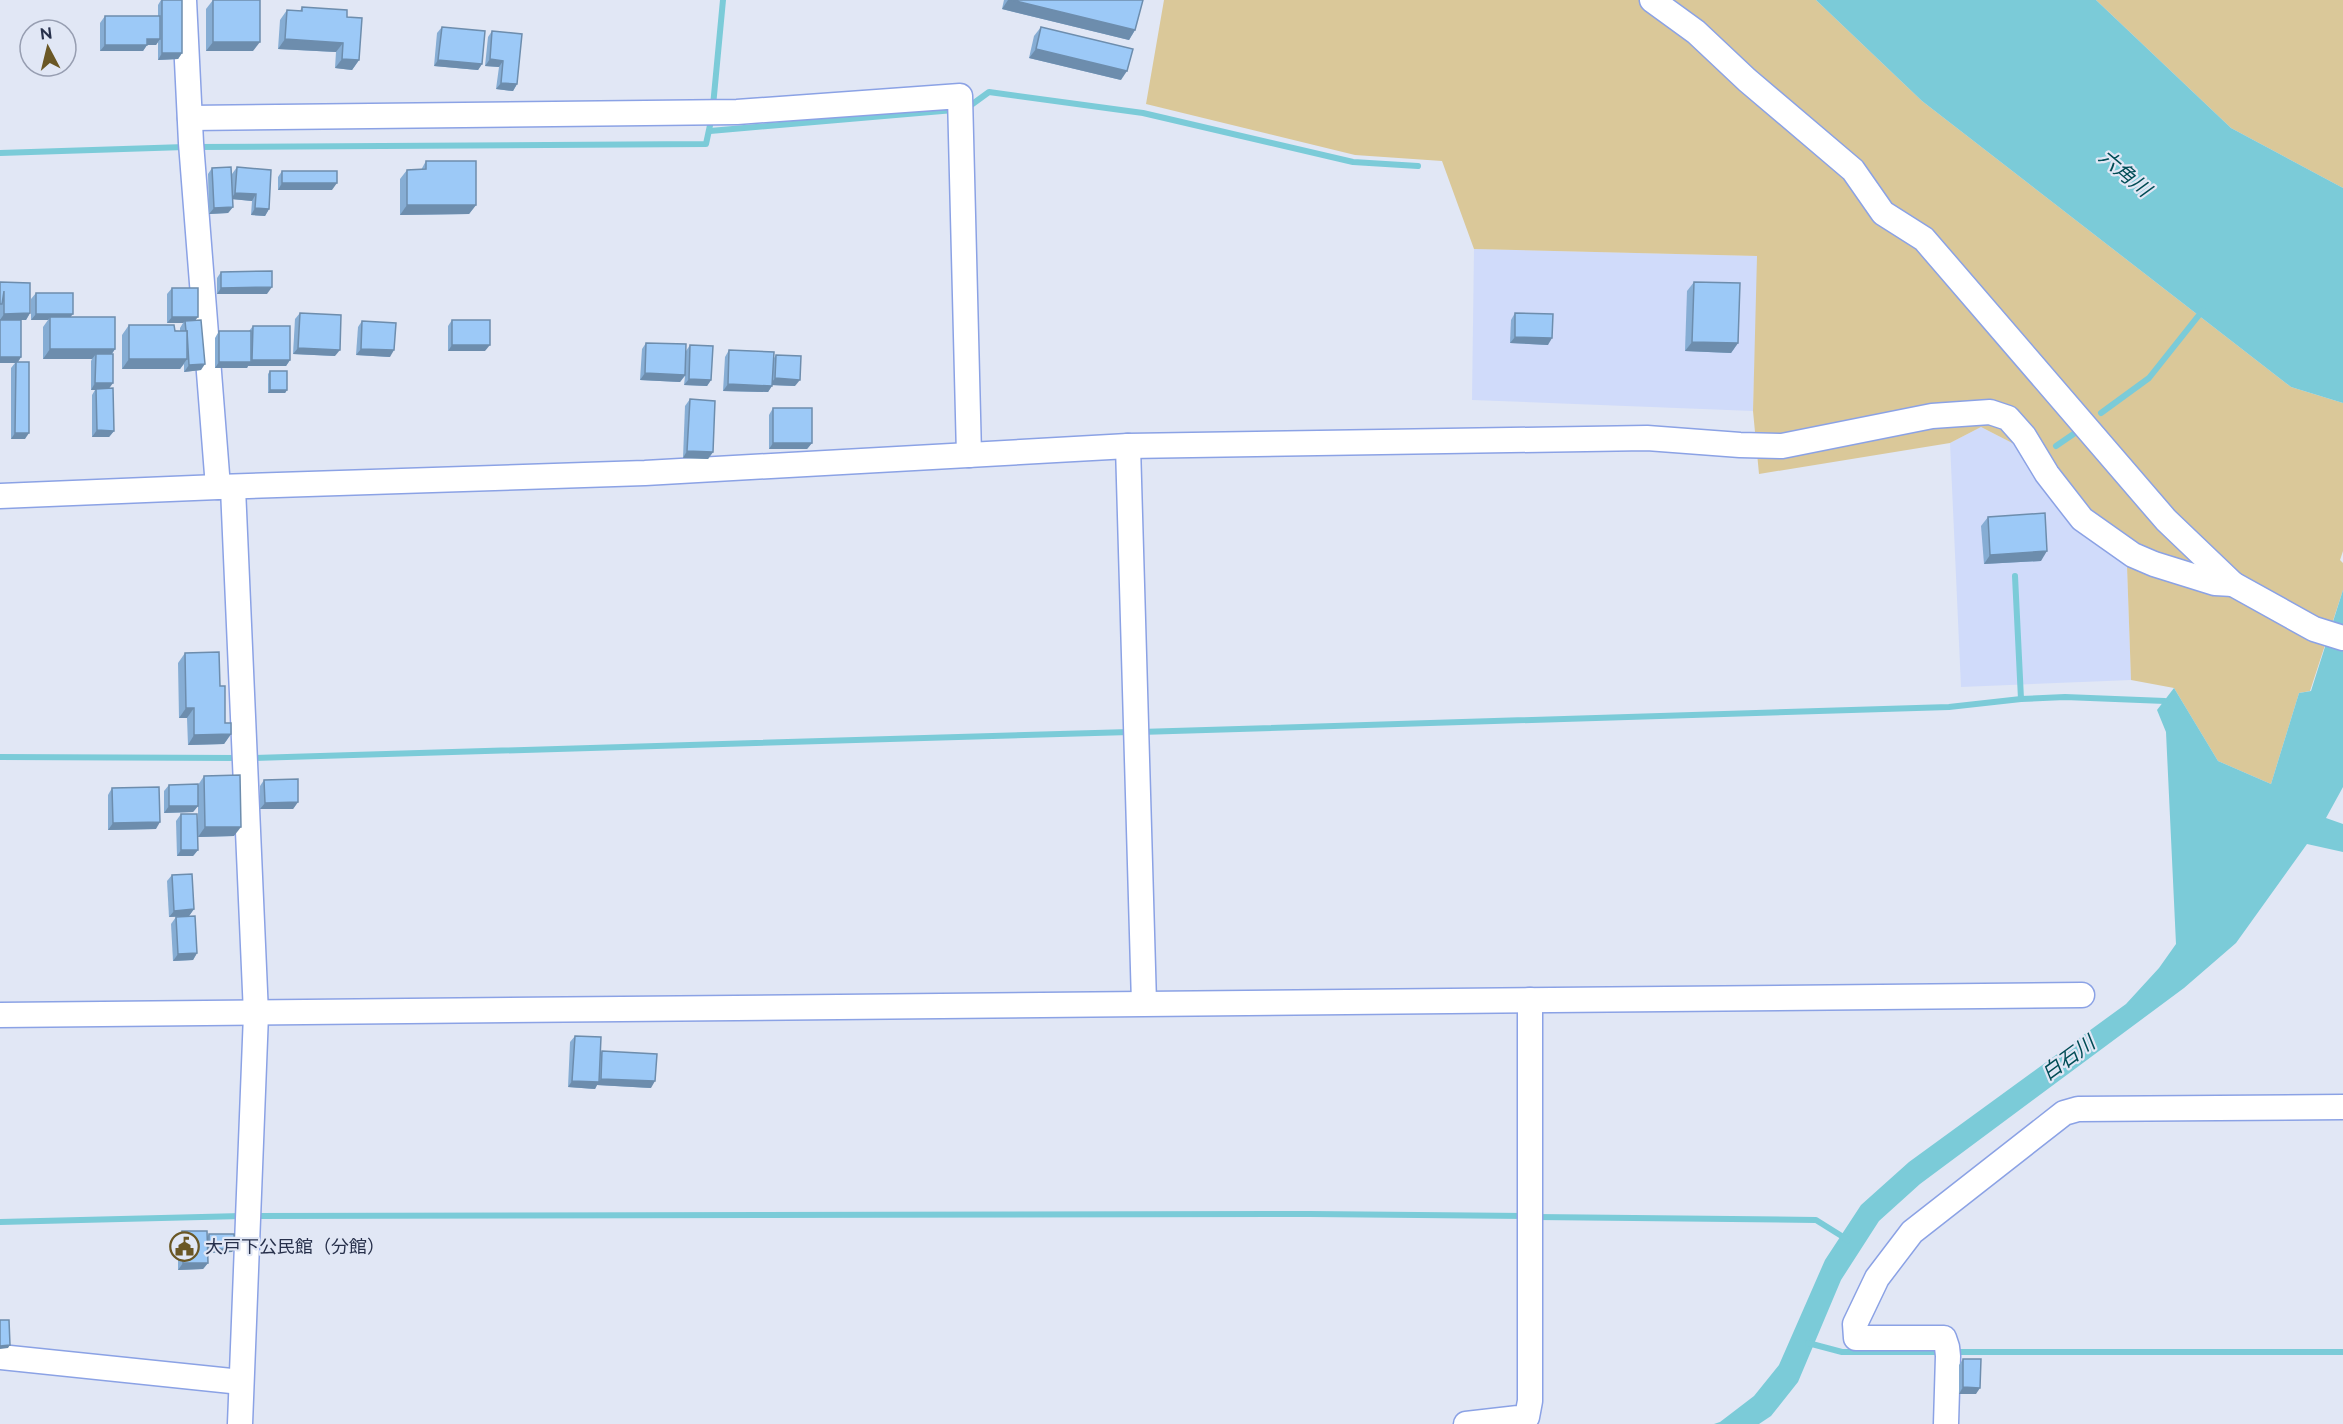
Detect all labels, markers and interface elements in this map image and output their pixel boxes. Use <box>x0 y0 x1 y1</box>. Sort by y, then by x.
north arrow <box>18 18 78 78</box>
text: N <box>39 23 53 44</box>
water label: 六角川 <box>2094 145 2157 203</box>
water label: 白石川 <box>2037 1029 2101 1085</box>
public building icon: 大戸下公民館（分館） <box>168 1230 200 1262</box>
place label: 大戸下公民館（分館） <box>205 1236 385 1257</box>

